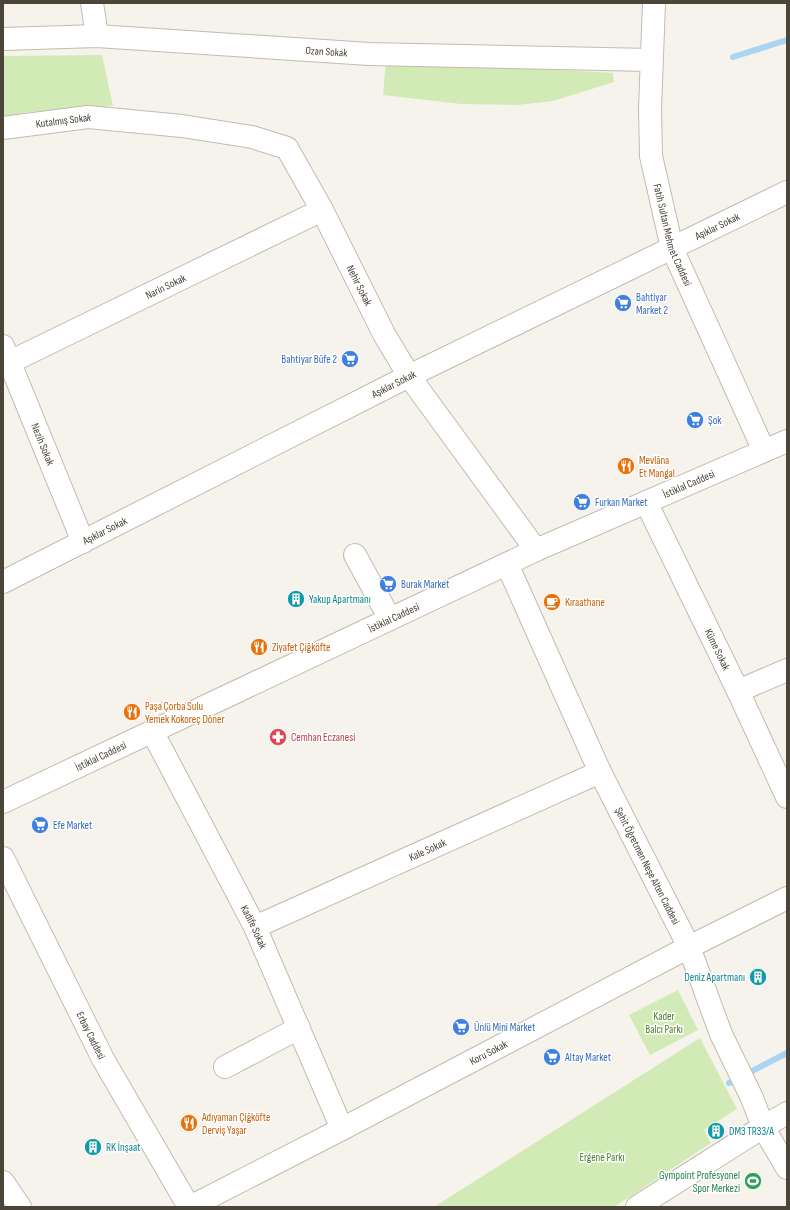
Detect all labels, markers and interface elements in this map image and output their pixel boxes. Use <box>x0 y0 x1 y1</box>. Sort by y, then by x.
street label: Ozan Sokak <box>305 43 349 59</box>
street label: Kutalmış Sokak <box>35 110 93 130</box>
street label: Fatih Sultan Mehmet Caddesi <box>651 182 695 288</box>
street label: Aşıklar Sokak <box>692 209 742 243</box>
street label: Nehir Sokak <box>344 263 376 308</box>
street label: Narin Sokak <box>143 271 189 302</box>
place label: Bahtiyar Market 2 <box>636 291 668 317</box>
supermarket icon: Bahtiyar Market 2 <box>613 293 633 313</box>
supermarket icon: Bahtiyar Büfe 2 <box>340 349 360 369</box>
place label: Bahtiyar Büfe 2 <box>281 353 337 366</box>
street label: Aşıklar Sokak <box>368 367 419 401</box>
supermarket icon: Şok <box>685 410 705 430</box>
place label: Şok <box>708 414 722 427</box>
street label: Nezih Sokak <box>29 421 58 468</box>
place label: Mevlâna Et Mangal <box>639 454 675 480</box>
restaurant icon: Mevlâna Et Mangal <box>616 456 636 476</box>
street label: İstiklal Caddesi <box>660 467 716 501</box>
supermarket icon: Furkan Market <box>572 492 592 512</box>
place label: Furkan Market <box>595 496 648 509</box>
street label: Aşıklar Sokak <box>79 513 130 548</box>
supermarket icon: Burak Market <box>378 574 398 594</box>
place label: Burak Market <box>401 578 450 591</box>
building icon: Yakup Apartmanı <box>286 589 306 609</box>
cafe icon: Kıraathane <box>542 592 562 612</box>
place label: Yakup Apartmanı <box>309 593 371 606</box>
place label: Kıraathane <box>565 596 605 609</box>
street label: İstiklal Caddesi <box>366 600 421 635</box>
street label: Küme Sokak <box>702 627 734 673</box>
restaurant icon: Ziyafet Çiğköfte <box>249 637 269 657</box>
place label: Ziyafet Çiğköfte <box>272 641 331 654</box>
place label: Paşa Çorba Sulu Yemek Kokoreç Döner <box>145 700 225 726</box>
restaurant icon: Paşa Çorba Sulu Yemek Kokoreç Döner <box>122 702 142 722</box>
pharmacy icon: Cemhan Eczanesi <box>268 727 288 747</box>
place label: Cemhan Eczanesi <box>291 731 355 744</box>
street label: İstiklal Caddesi <box>73 738 128 773</box>
street label: Şehit Öğretmen Neşe Alten Caddesi <box>612 805 683 927</box>
supermarket icon: Efe Market <box>30 815 50 835</box>
place label: Efe Market <box>53 819 93 832</box>
street label: Kale Sokak <box>407 835 449 864</box>
street label: Kadife Sokak <box>238 903 270 951</box>
building icon: Deniz Apartmanı <box>748 967 768 987</box>
place label: Deniz Apartmanı <box>684 971 745 984</box>
street label: Erbay Caddesi <box>74 1009 108 1061</box>
park label: Kader Balcı Parkı <box>645 1010 683 1036</box>
supermarket icon: Ünlü Mini Market <box>451 1017 471 1037</box>
place label: Ünlü Mini Market <box>474 1021 536 1034</box>
street label: Koru Sokak <box>467 1037 510 1068</box>
supermarket icon: Altay Market <box>542 1047 562 1067</box>
place label: Altay Market <box>564 1051 612 1064</box>
place label: Adıyaman Çiğköfte Derviş Yaşar <box>201 1111 270 1137</box>
restaurant icon: Adıyaman Çiğköfte Derviş Yaşar <box>179 1113 199 1133</box>
building icon: DM3 TR33/A <box>706 1121 726 1141</box>
place label: DM3 TR33/A <box>729 1125 774 1138</box>
building icon: RK İnşaat <box>83 1137 103 1157</box>
place label: RK İnşaat <box>106 1140 141 1154</box>
park label: Ergene Parkı <box>579 1151 625 1164</box>
place label: Gympoint Profesyonel Spor Merkezi <box>659 1169 740 1195</box>
sports icon: Gympoint Profesyonel Spor Merkezi <box>743 1171 763 1191</box>

